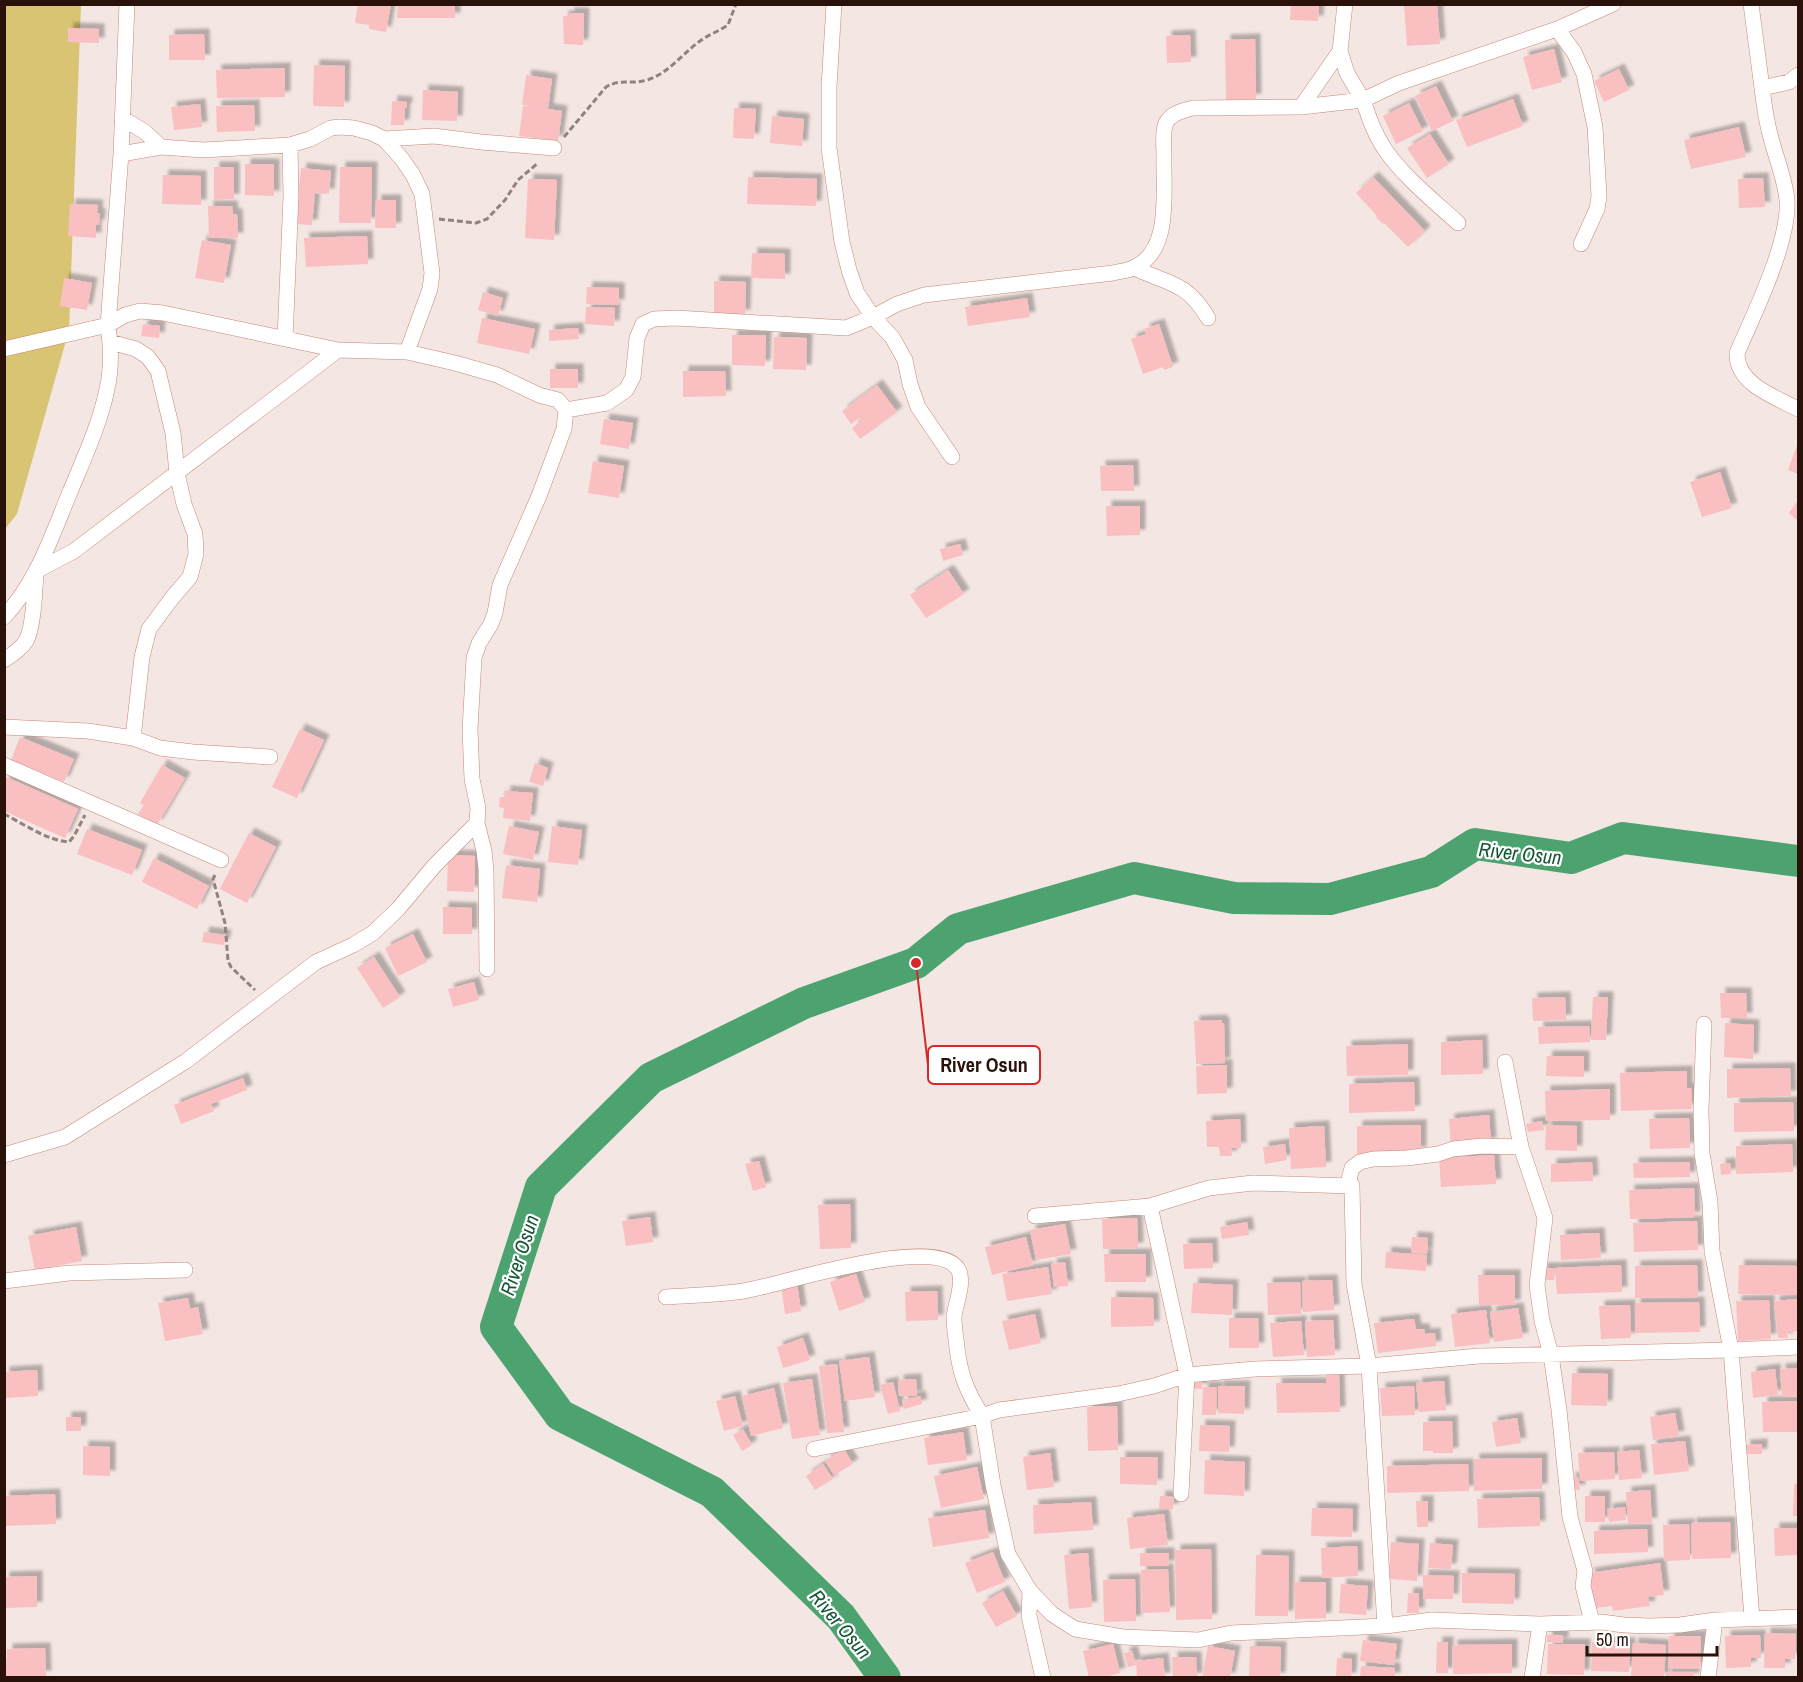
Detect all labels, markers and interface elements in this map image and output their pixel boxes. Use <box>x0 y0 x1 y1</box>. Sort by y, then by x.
water label: River Osun <box>1477 835 1563 871</box>
callout: River Osun <box>928 1046 1040 1084</box>
text: River Osun <box>940 1051 1028 1078</box>
water label: River Osun <box>493 1211 545 1299</box>
water label: River Osun <box>804 1584 878 1664</box>
scale bar <box>1587 1619 1718 1657</box>
text: 50 m <box>1596 1627 1629 1652</box>

